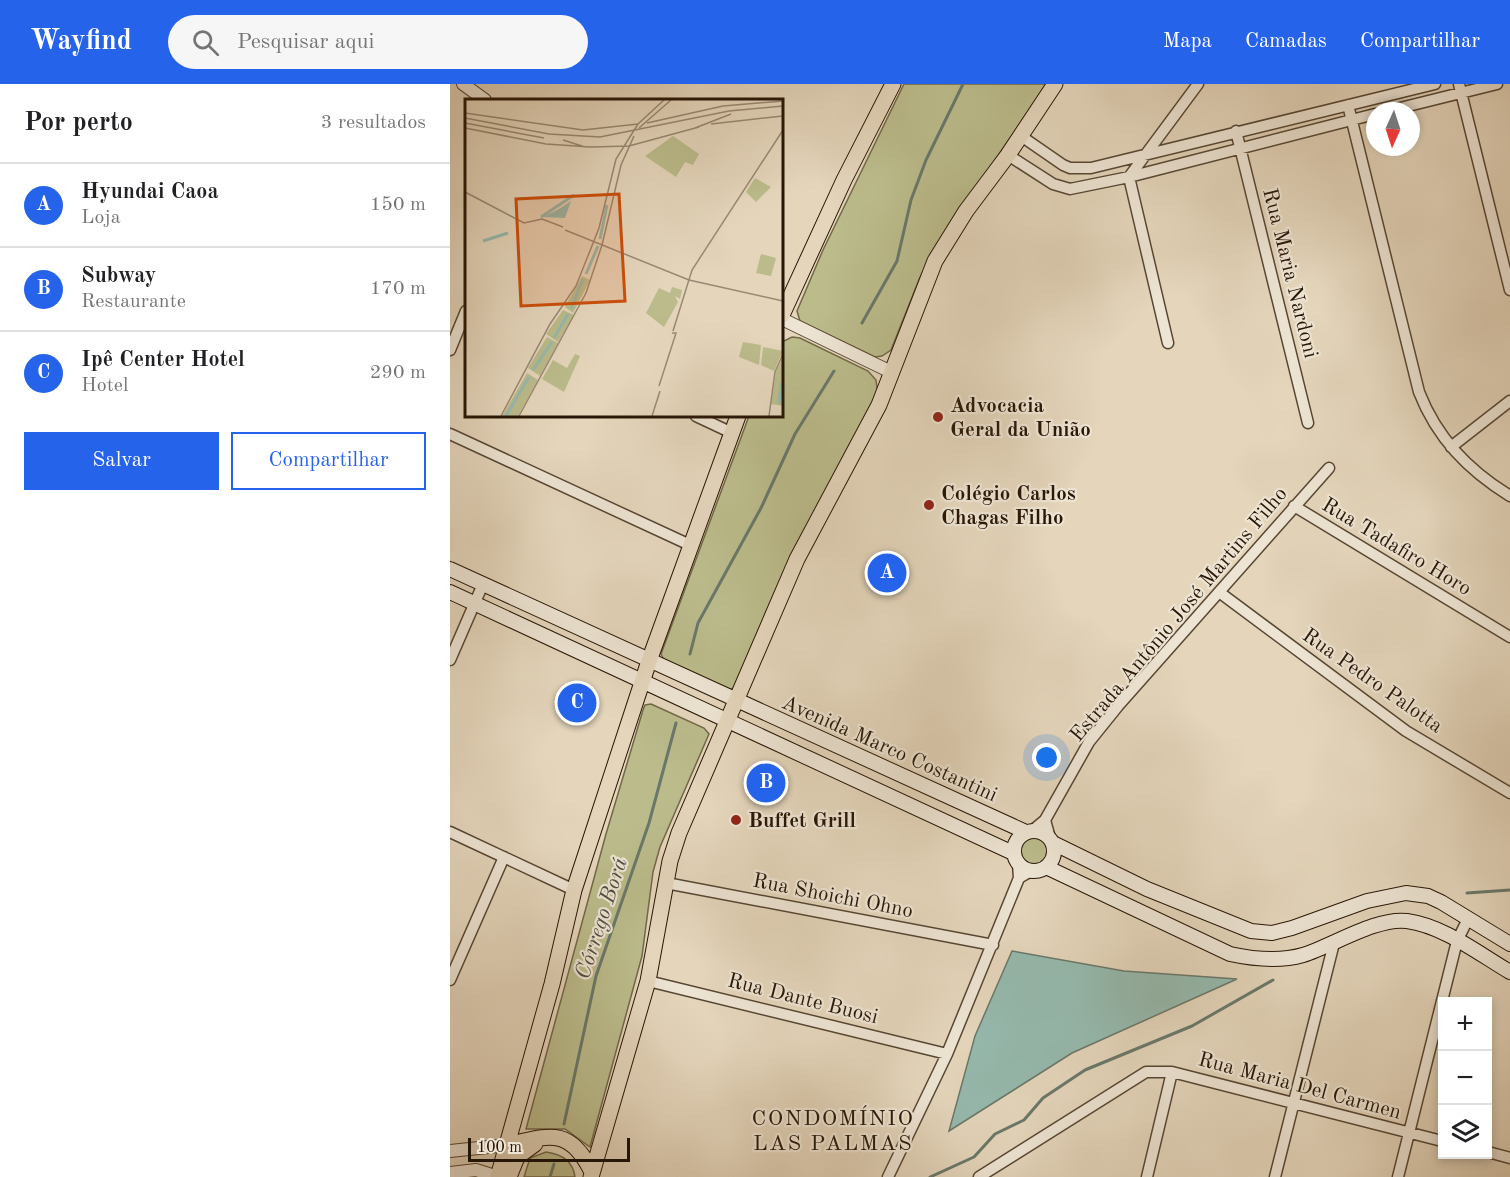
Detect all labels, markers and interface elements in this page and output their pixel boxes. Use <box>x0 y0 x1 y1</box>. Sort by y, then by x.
search box <box>168 15 588 69</box>
icon: search <box>189 26 222 59</box>
text: Wayfind <box>30 28 132 56</box>
text: Pesquisar aqui <box>237 31 374 53</box>
text: Mapa <box>1163 31 1212 52</box>
text: Camadas <box>1245 31 1327 52</box>
text: Compartilhar <box>1360 31 1480 52</box>
inset map <box>465 99 783 417</box>
north arrow <box>1366 102 1420 156</box>
text: Por perto <box>24 110 133 136</box>
text: 3 resultados <box>321 113 426 133</box>
text: Hyundai Caoa <box>81 181 219 203</box>
street label: Rua Maria Nardoni <box>1258 186 1321 361</box>
text: A <box>36 195 51 215</box>
text: 150 m <box>370 195 426 215</box>
text: Loja <box>81 208 121 228</box>
text: Subway <box>81 265 156 287</box>
text: B <box>36 279 51 299</box>
text: 170 m <box>370 279 426 299</box>
text: Restaurante <box>81 292 186 312</box>
text: Ipê Center Hotel <box>81 349 245 371</box>
text: C <box>37 363 50 383</box>
text: 290 m <box>370 363 426 383</box>
text: Hotel <box>81 376 128 396</box>
place label: Advocacia Geral da União <box>950 396 1091 441</box>
marker: Advocacia Geral da União <box>931 410 945 424</box>
button: Salvar <box>24 432 219 490</box>
button: Compartilhar <box>231 432 426 490</box>
place label: Colégio Carlos Chagas Filho <box>941 484 1076 529</box>
street label: Estrada Antônio José Martins Filho <box>1067 484 1292 746</box>
street label: Rua Tadafiro Horo <box>1318 494 1475 600</box>
marker: Colégio Carlos Chagas Filho <box>922 498 936 512</box>
pin: A <box>868 550 906 596</box>
street label: Rua Pedro Palotta <box>1298 625 1446 737</box>
pin: C <box>558 680 596 726</box>
street label: Avenida Marco Costantini <box>778 692 1000 806</box>
your location <box>1032 743 1061 772</box>
pin: B <box>746 760 786 806</box>
place label: Buffet Grill <box>748 811 856 832</box>
marker: Buffet Grill <box>729 813 743 827</box>
water label: Córrego Borá <box>572 855 632 982</box>
street label: Rua Shoichi Ohno <box>751 871 915 922</box>
street label: Rua Dante Buosi <box>725 971 880 1028</box>
map controls <box>1438 997 1492 1159</box>
button: + <box>1438 997 1492 1051</box>
street label: Rua Maria Del Carmen <box>1196 1049 1403 1124</box>
button: − <box>1438 1051 1492 1105</box>
district label: CONDOMÍNIO LAS PALMAS <box>752 1105 914 1155</box>
button: layers <box>1438 1105 1492 1159</box>
scale bar <box>468 1135 630 1162</box>
text: 100 m <box>477 1140 522 1156</box>

